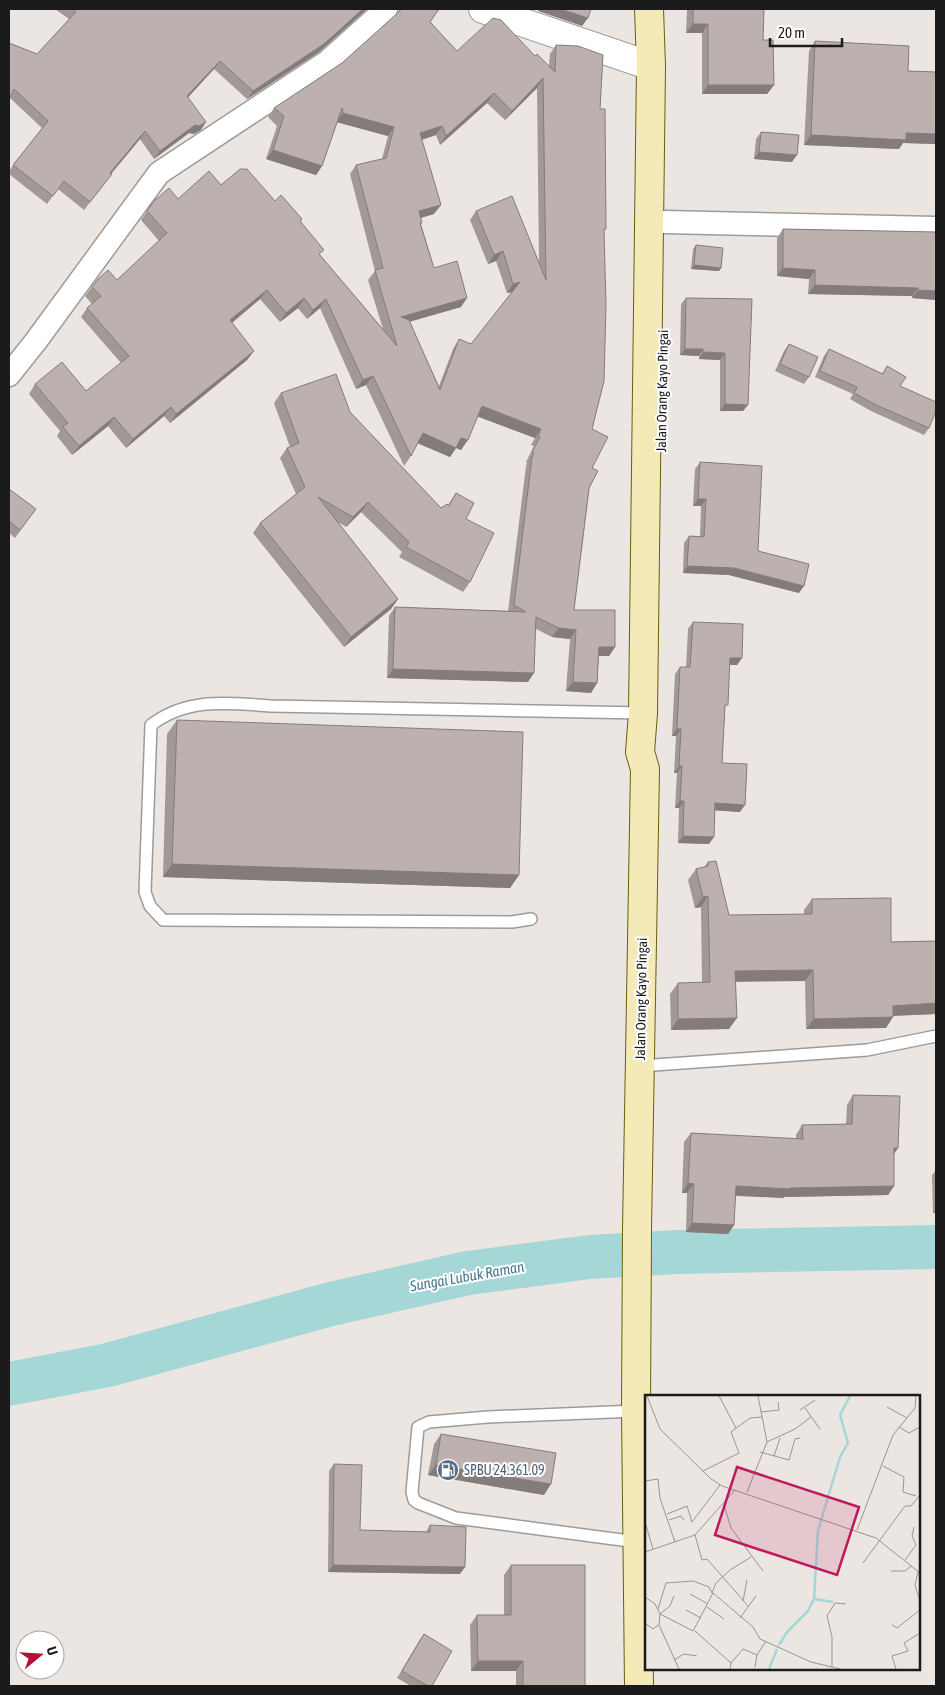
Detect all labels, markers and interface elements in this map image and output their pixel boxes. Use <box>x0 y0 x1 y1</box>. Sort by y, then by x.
scale bar <box>770 15 842 47</box>
text: 20 m <box>778 24 805 41</box>
street label: Jalan Orang Kayo Pingai <box>653 330 671 452</box>
street label: Jalan Orang Kayo Pingai <box>632 938 650 1060</box>
water label: Sungai Lubuk Raman <box>408 1258 525 1295</box>
inset map <box>645 1395 920 1670</box>
fuel station icon: SPBU 24.361.09 <box>436 1458 460 1482</box>
place label: SPBU 24.361.09 <box>464 1462 545 1478</box>
north arrow <box>15 1630 65 1680</box>
text: U <box>43 1645 61 1657</box>

